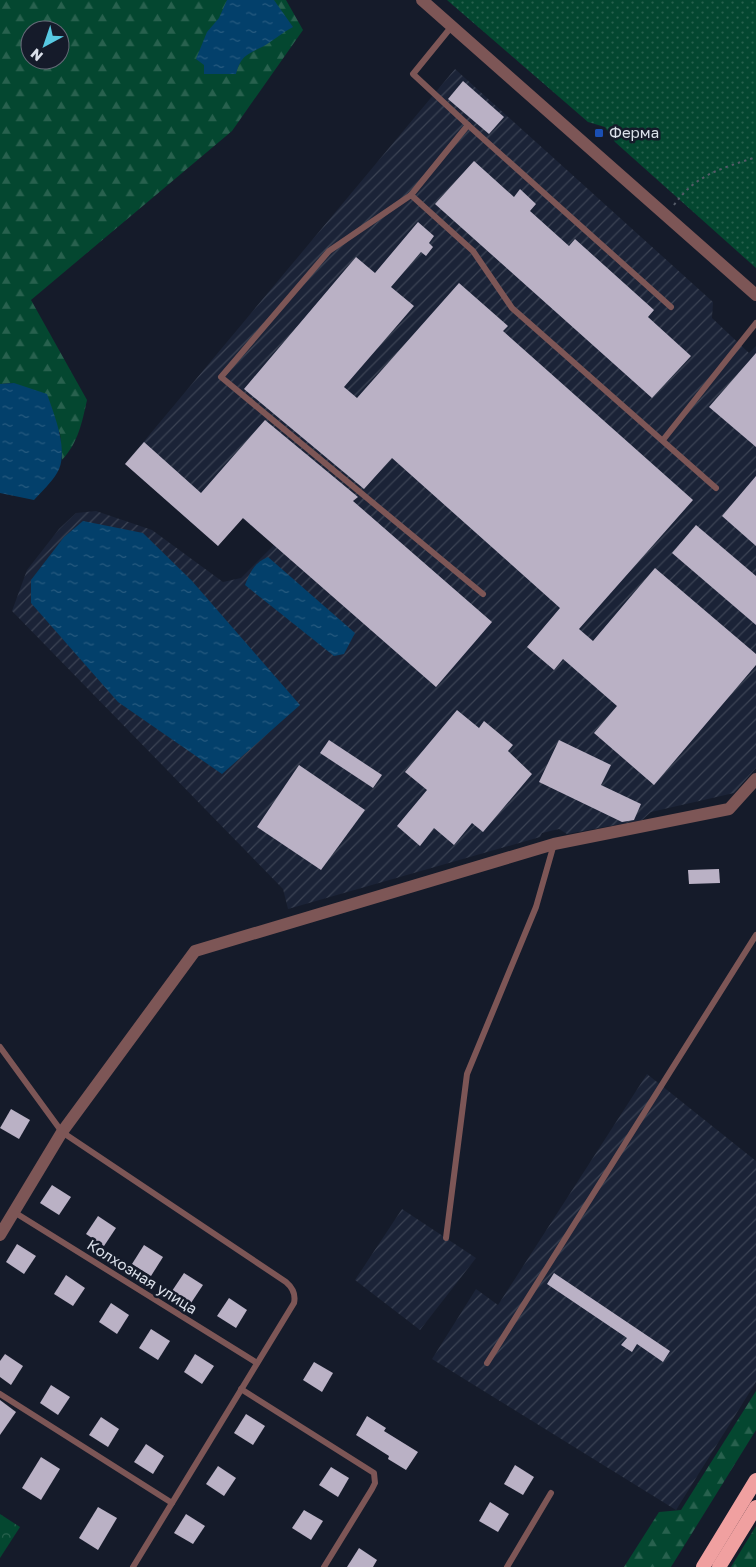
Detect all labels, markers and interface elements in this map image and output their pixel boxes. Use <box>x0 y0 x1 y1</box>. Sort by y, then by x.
north arrow <box>20 20 70 70</box>
text: N <box>27 45 46 65</box>
place label: Ферма <box>609 123 659 141</box>
marker: Ферма <box>593 127 605 139</box>
street label: Колхозная улица <box>84 1235 201 1317</box>

